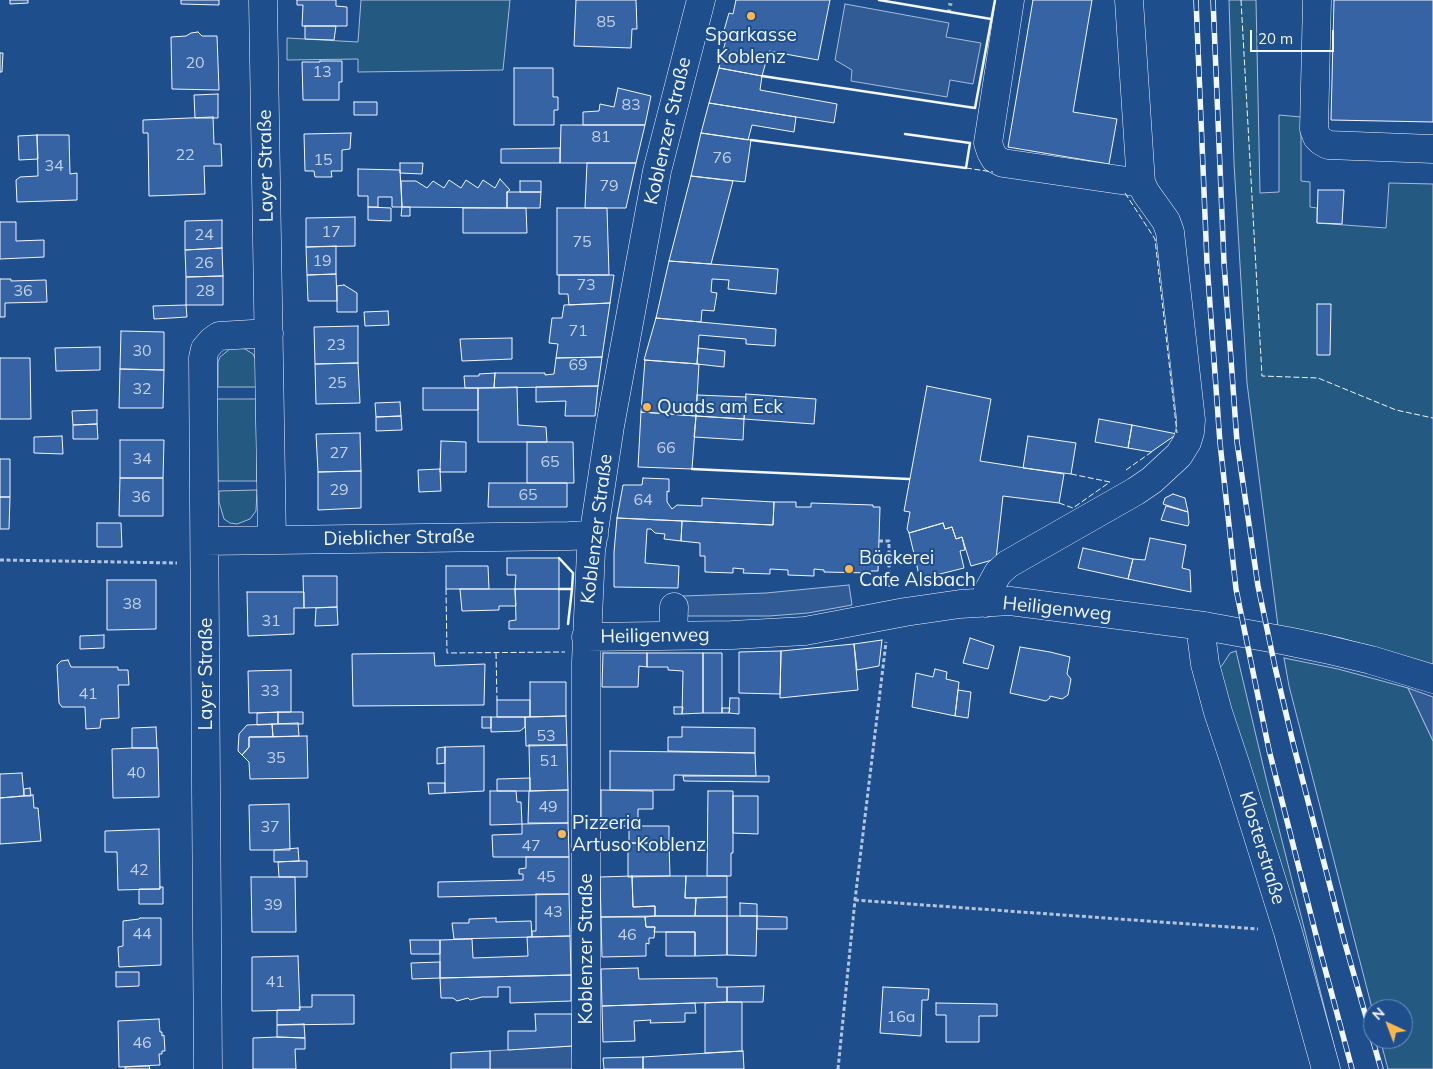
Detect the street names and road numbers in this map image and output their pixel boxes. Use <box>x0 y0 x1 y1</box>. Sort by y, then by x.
street label: Koblenzer Straße <box>640 55 696 207</box>
street label: Layer Straße <box>254 109 278 223</box>
street label: Koblenzer Straße <box>576 453 618 605</box>
street label: Dieblicher Straße <box>323 525 475 551</box>
street label: Heiligenweg <box>1001 592 1113 626</box>
street label: Layer Straße <box>195 618 217 730</box>
street label: Heiligenweg <box>600 624 710 648</box>
street label: Klosterstraße <box>1234 789 1290 907</box>
street label: Koblenzer Straße <box>575 874 597 1024</box>

